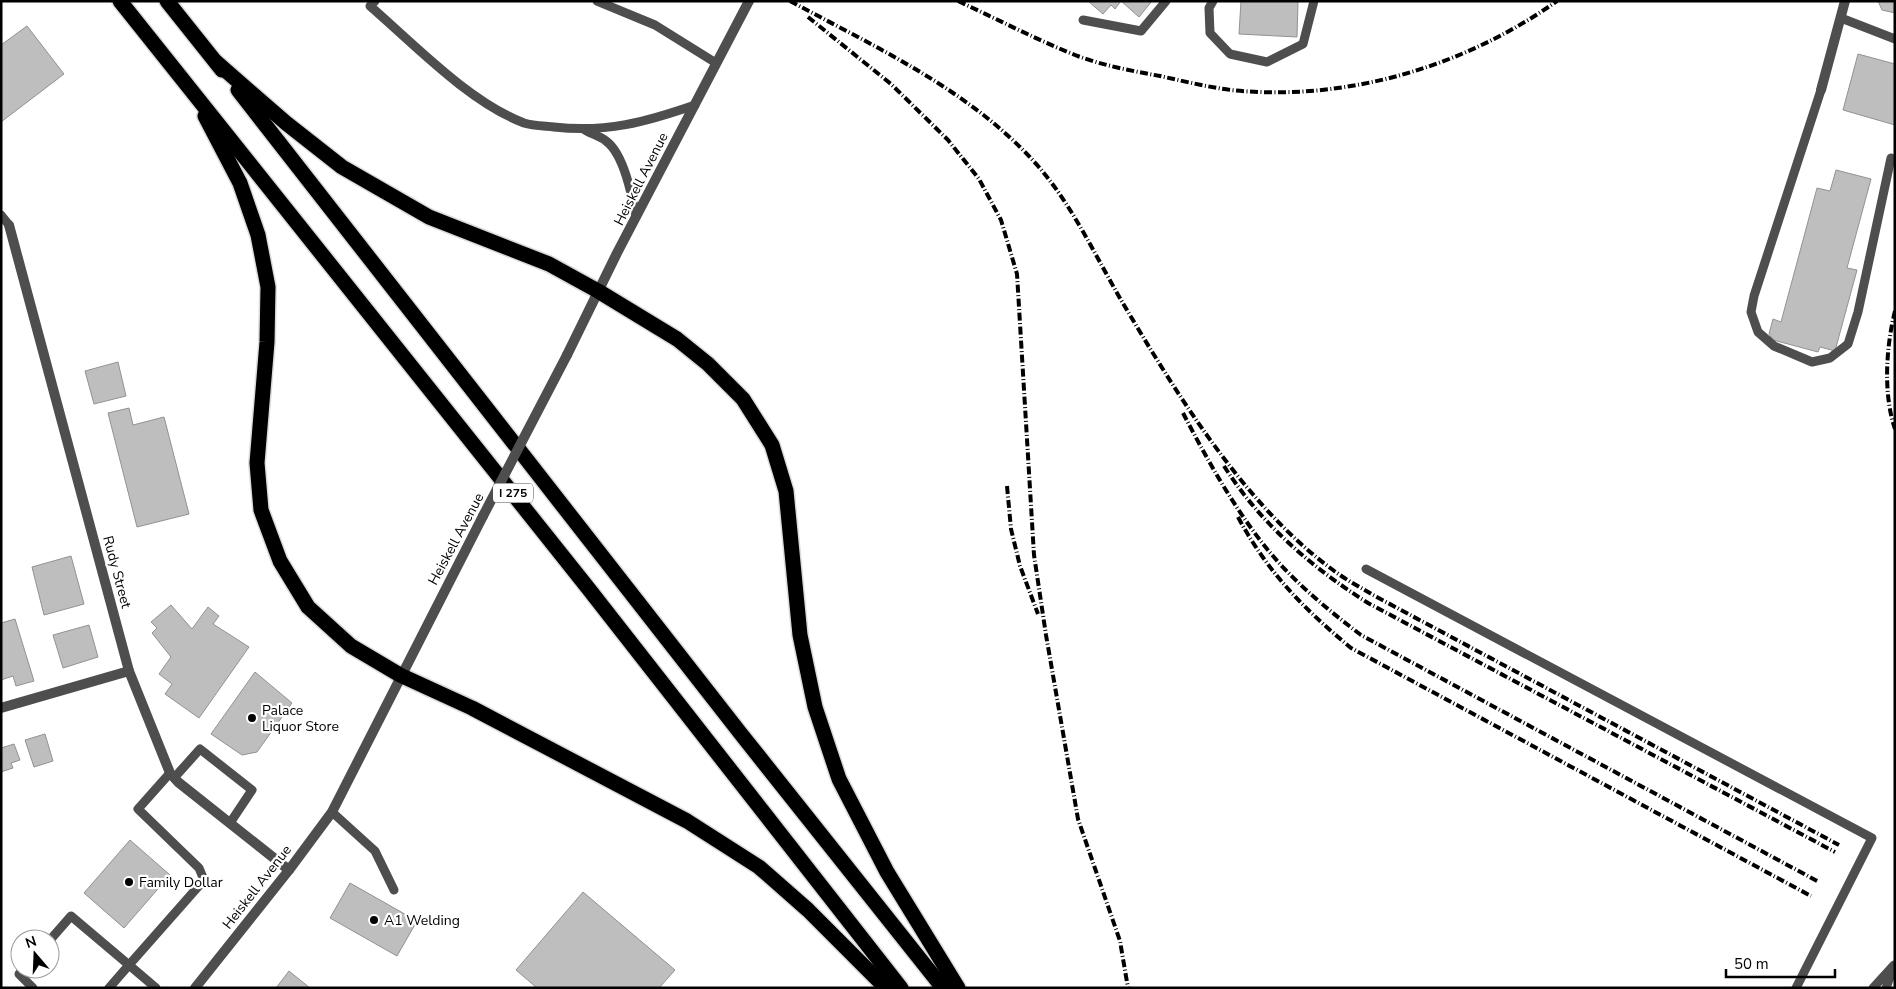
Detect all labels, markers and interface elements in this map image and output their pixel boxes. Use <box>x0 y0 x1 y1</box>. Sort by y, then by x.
street label: Heiskell Avenue <box>609 129 673 229</box>
road number: I 275 <box>493 483 533 502</box>
street label: Heiskell Avenue <box>424 490 488 588</box>
street label: Rudy Street <box>98 534 136 610</box>
place label: Palace Liquor Store <box>262 701 339 736</box>
marker: Palace Liquor Store <box>246 712 258 724</box>
street label: Heiskell Avenue <box>218 841 296 933</box>
place label: Family Dollar <box>139 873 223 892</box>
marker: Family Dollar <box>123 876 135 888</box>
place label: A1 Welding <box>384 911 460 930</box>
marker: A1 Welding <box>368 914 380 926</box>
north arrow <box>10 929 60 979</box>
text: N <box>23 931 39 953</box>
scale bar <box>1726 946 1835 978</box>
text: 50 m <box>1734 954 1769 974</box>

